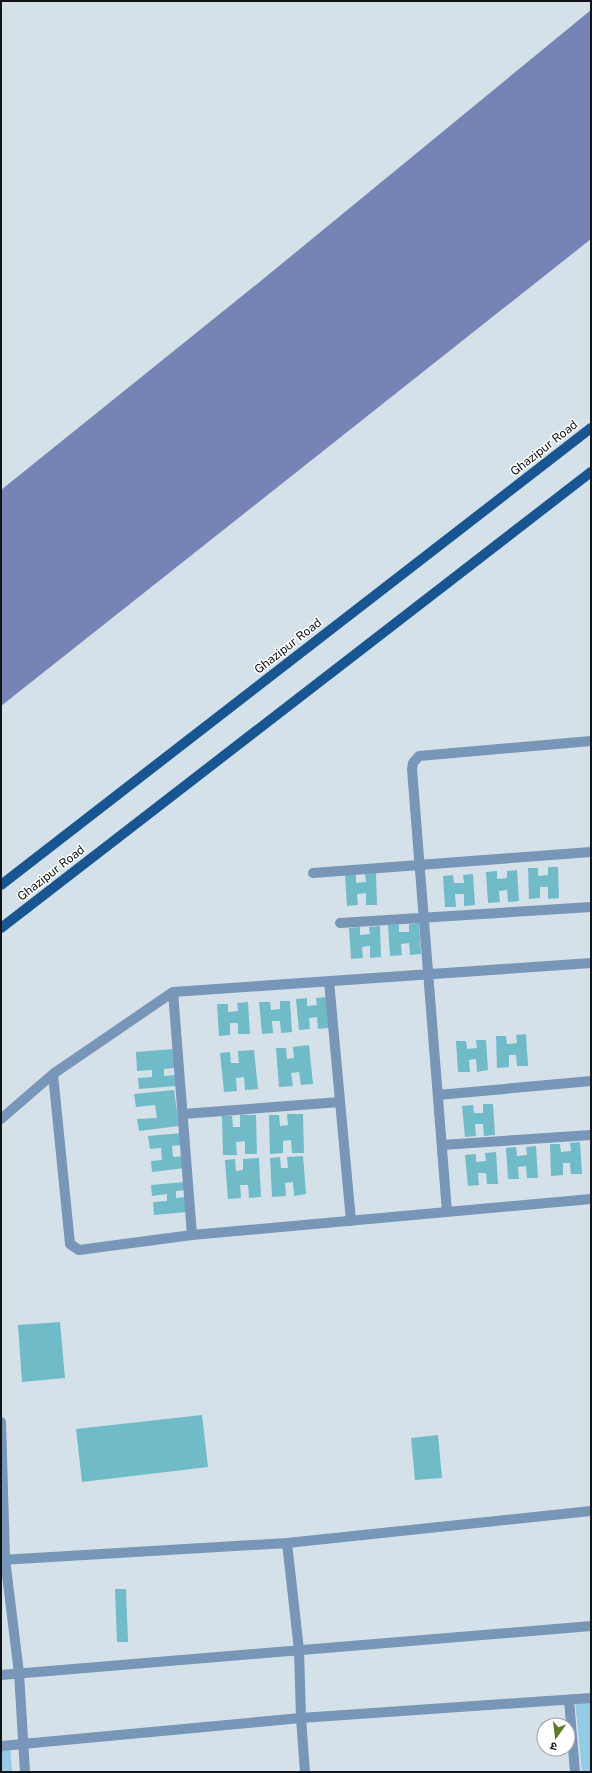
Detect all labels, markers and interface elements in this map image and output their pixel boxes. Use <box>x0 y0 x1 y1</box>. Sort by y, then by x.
street label: Ghazipur Road <box>508 417 580 479</box>
street label: Ghazipur Road <box>252 615 324 677</box>
street label: Ghazipur Road <box>15 842 87 904</box>
north arrow <box>536 1717 576 1757</box>
text: उ <box>548 1740 558 1753</box>

